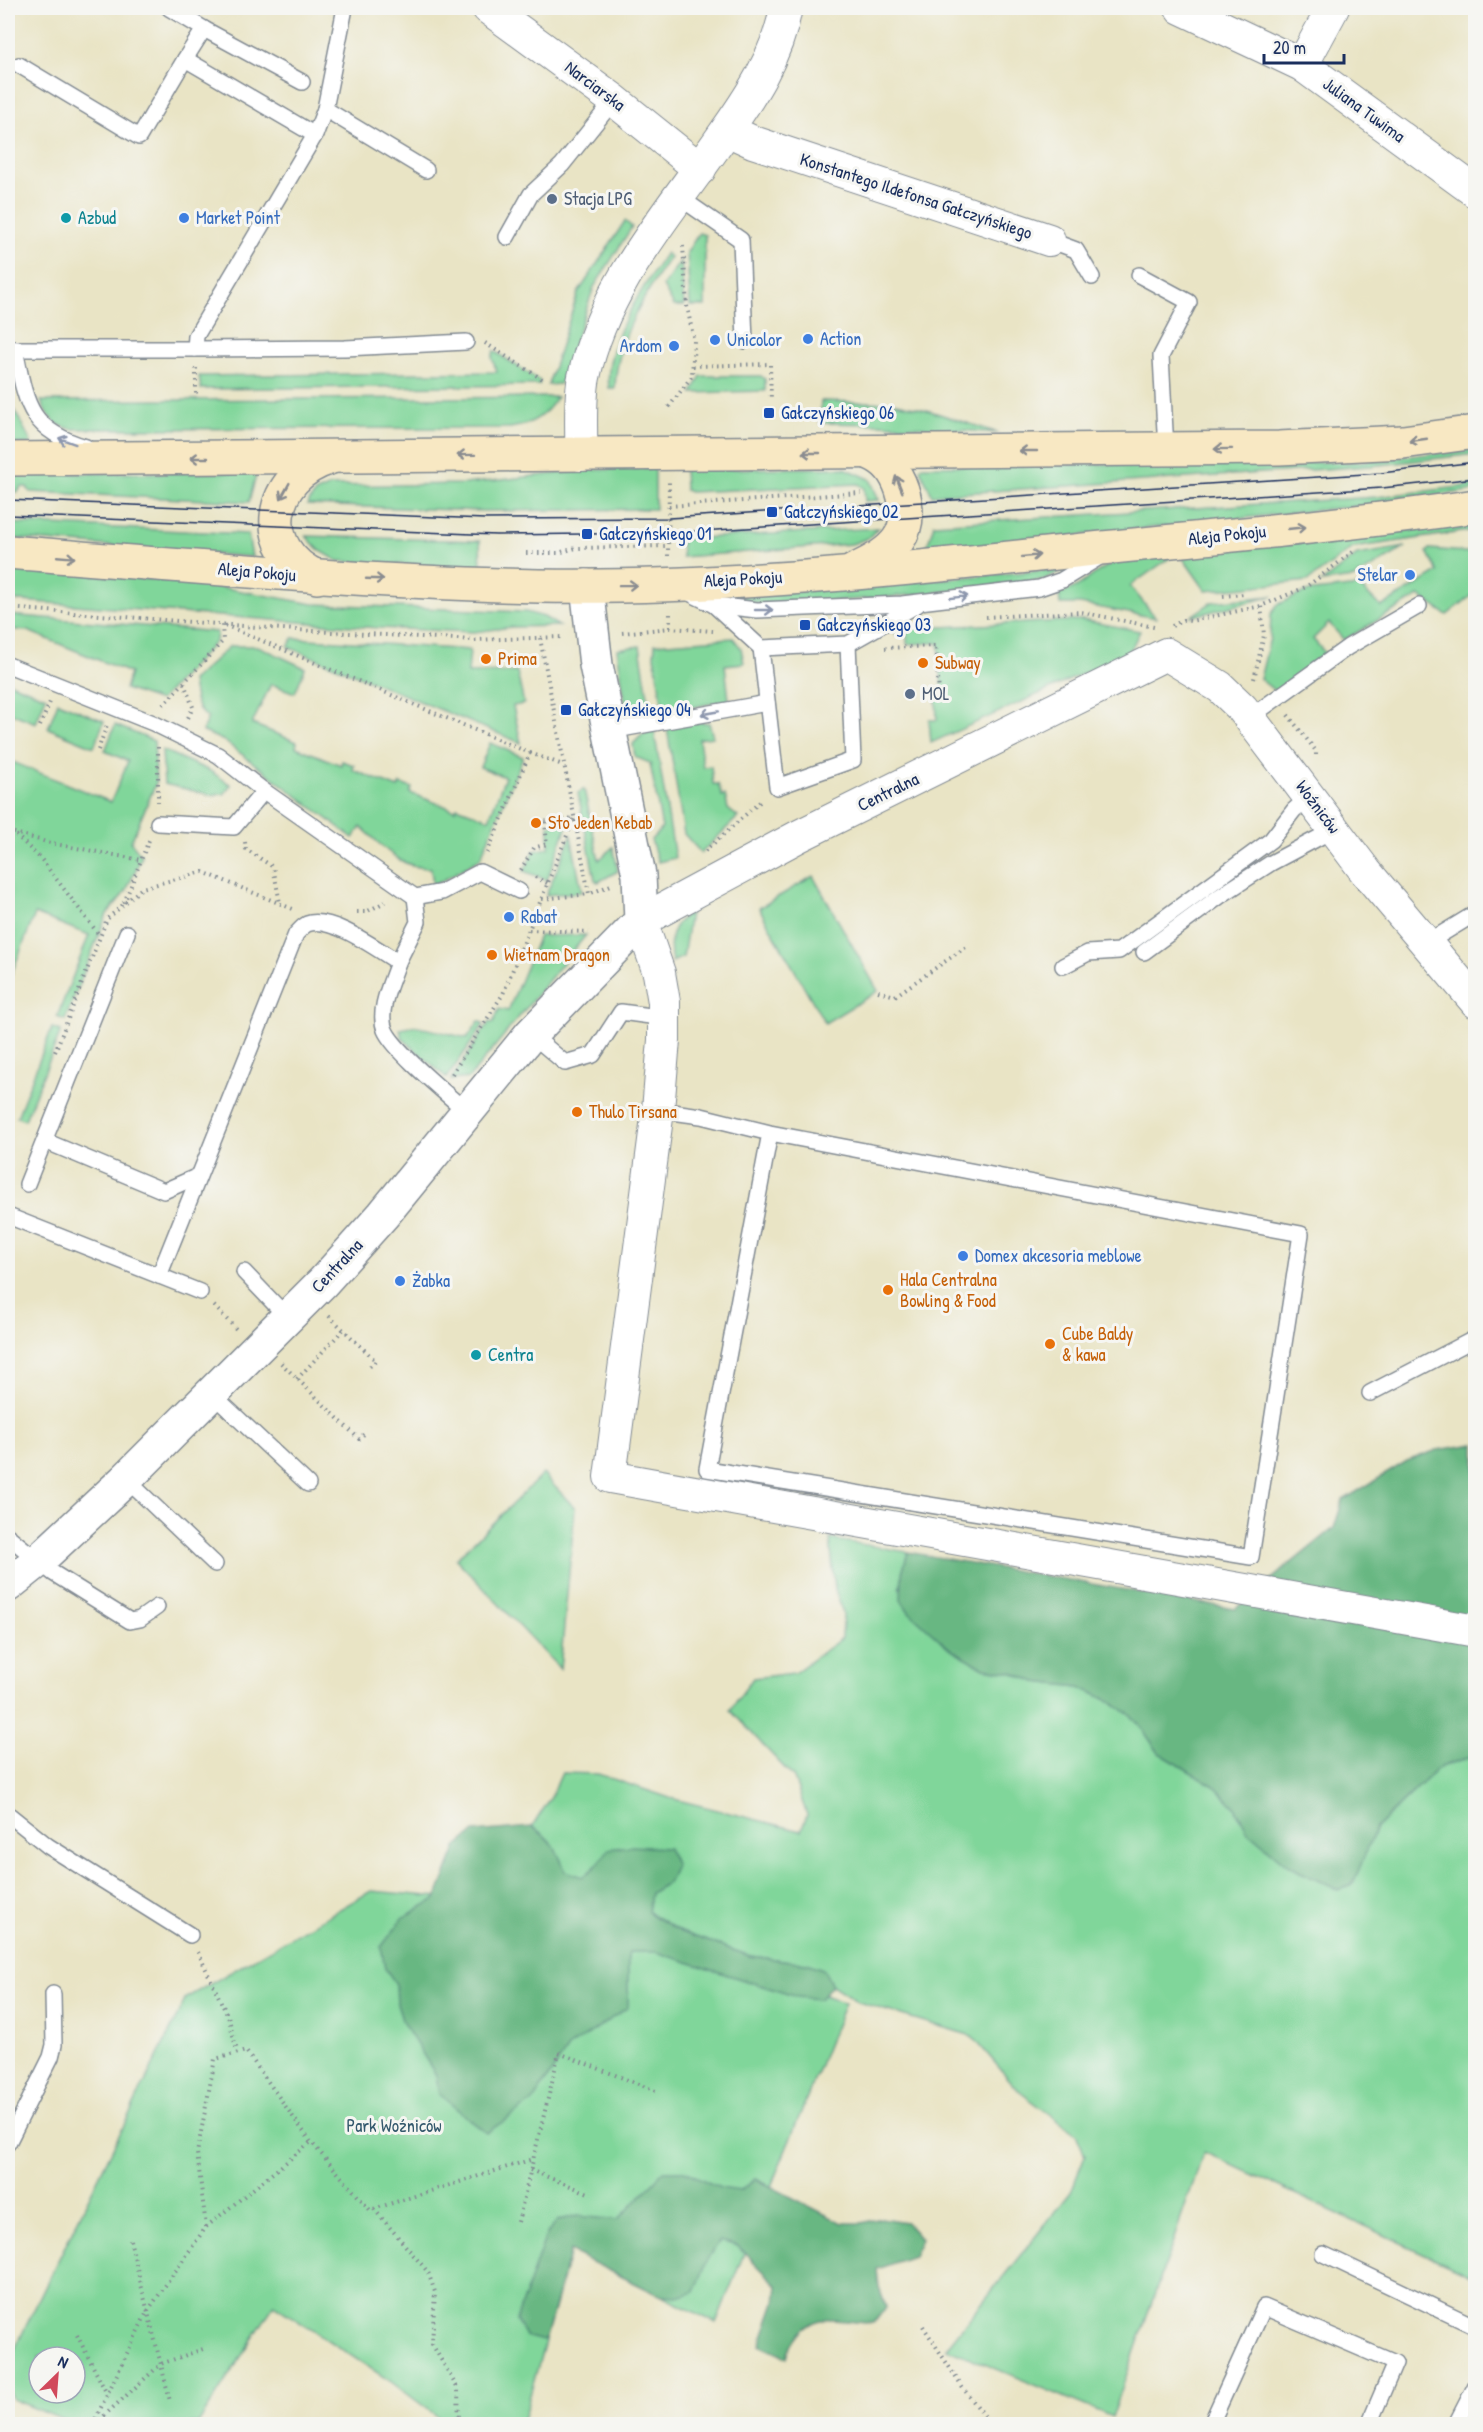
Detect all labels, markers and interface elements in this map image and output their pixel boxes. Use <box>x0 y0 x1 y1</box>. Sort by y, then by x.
scale bar <box>1264 27 1344 65</box>
text: 20 m <box>1273 35 1306 60</box>
street label: Narciarska <box>560 55 631 117</box>
street label: Juliana Tuwima <box>1318 71 1411 148</box>
street label: Konstantego Ildefonsa Gałczyńskiego <box>797 146 1036 245</box>
place label: Stacja LPG <box>564 186 632 211</box>
marker: Stacja LPG <box>545 192 559 206</box>
place label: Azbud <box>78 205 116 230</box>
place label: Market Point <box>196 205 281 230</box>
marker: Azbud <box>59 211 73 225</box>
marker: Market Point <box>177 211 191 225</box>
place label: Action <box>820 326 861 351</box>
place label: Unicolor <box>727 327 782 352</box>
marker: Action <box>801 332 815 346</box>
place label: Ardom <box>620 333 662 358</box>
marker: Unicolor <box>708 333 722 347</box>
marker: Ardom <box>667 339 681 353</box>
place label: Gałczyńskiego 06 <box>781 400 894 425</box>
marker: Gałczyńskiego 06 <box>762 406 776 420</box>
one-way arrow <box>58 435 77 446</box>
one-way arrow <box>1408 435 1428 446</box>
one-way arrow <box>1213 443 1233 455</box>
one-way arrow <box>1018 445 1038 457</box>
one-way arrow <box>802 447 822 459</box>
one-way arrow <box>457 449 477 461</box>
one-way arrow <box>189 452 209 464</box>
one-way arrow <box>893 475 904 494</box>
one-way arrow <box>279 481 290 499</box>
place label: Gałczyńskiego 02 <box>784 499 899 524</box>
marker: Gałczyńskiego 02 <box>765 505 779 519</box>
street label: Aleja Pokoju <box>1187 518 1267 551</box>
place label: Gałczyńskiego 01 <box>599 521 712 546</box>
one-way arrow <box>1287 522 1307 533</box>
marker: Gałczyńskiego 01 <box>580 527 594 541</box>
one-way arrow <box>1021 550 1041 561</box>
one-way arrow <box>55 552 75 563</box>
street label: Aleja Pokoju <box>217 556 297 587</box>
place label: Stelar <box>1358 562 1398 587</box>
street label: Aleja Pokoju <box>703 564 783 593</box>
marker: Stelar <box>1403 568 1417 582</box>
one-way arrow <box>365 574 385 585</box>
one-way arrow <box>617 579 637 590</box>
one-way arrow <box>948 592 968 603</box>
one-way arrow <box>754 604 774 616</box>
place label: Gałczyńskiego 03 <box>817 612 931 637</box>
marker: Gałczyńskiego 03 <box>798 618 812 632</box>
place label: Prima <box>498 646 537 671</box>
place label: Subway <box>935 650 981 675</box>
marker: Prima <box>479 652 493 666</box>
marker: Subway <box>916 656 930 670</box>
place label: MOL <box>922 681 950 706</box>
marker: MOL <box>903 687 917 701</box>
place label: Gałczyńskiego 04 <box>578 697 691 722</box>
marker: Gałczyńskiego 04 <box>559 703 573 717</box>
one-way arrow <box>701 708 720 719</box>
street label: Centralna <box>853 766 923 817</box>
street label: Woźniców <box>1290 775 1347 838</box>
place label: Sto Jeden Kebab <box>548 810 653 835</box>
marker: Sto Jeden Kebab <box>529 816 543 830</box>
place label: Rabat <box>521 904 558 929</box>
marker: Rabat <box>502 910 516 924</box>
place label: Wietnam Dragon <box>504 942 610 967</box>
marker: Wietnam Dragon <box>485 948 499 962</box>
place label: Thulo Tirsana <box>589 1099 677 1124</box>
marker: Thulo Tirsana <box>570 1105 584 1119</box>
street label: Centralna <box>305 1233 368 1298</box>
place label: Domex akcesoria meblowe <box>975 1243 1142 1268</box>
marker: Domex akcesoria meblowe <box>956 1249 970 1263</box>
place label: Hala Centralna Bowling & Food <box>900 1267 997 1313</box>
place label: Żabka <box>412 1268 450 1293</box>
marker: Żabka <box>393 1274 407 1288</box>
marker: Hala Centralna Bowling & Food <box>881 1283 895 1297</box>
place label: Cube Baldy & kawa <box>1062 1321 1134 1367</box>
marker: Cube Baldy & kawa <box>1043 1337 1057 1351</box>
place label: Centra <box>488 1342 533 1367</box>
marker: Centra <box>469 1348 483 1362</box>
park label: Park Woźniców <box>346 2113 442 2138</box>
north arrow <box>27 2345 87 2405</box>
text: N <box>55 2350 72 2373</box>

